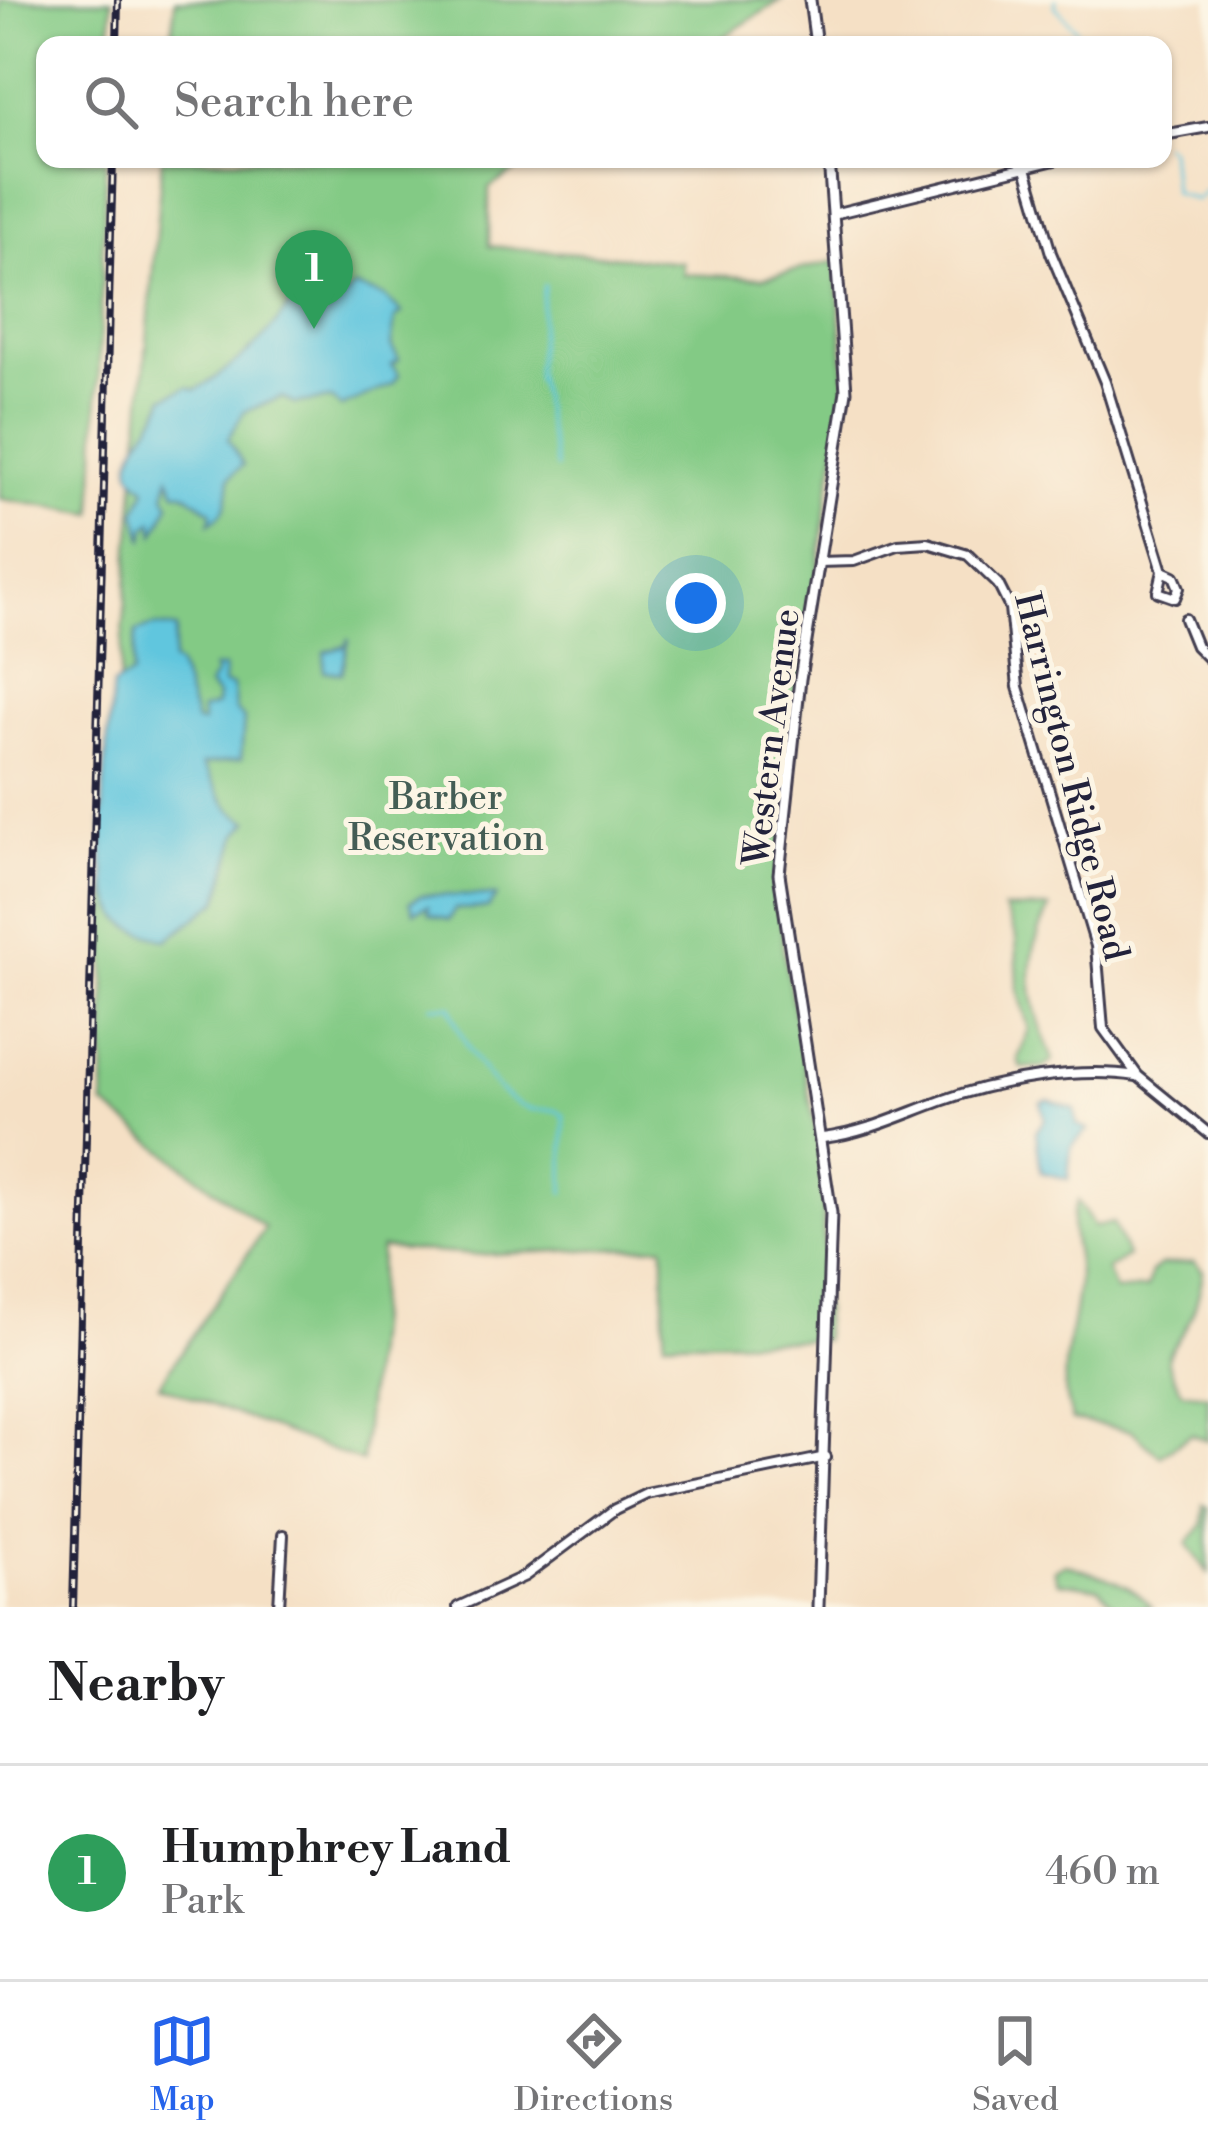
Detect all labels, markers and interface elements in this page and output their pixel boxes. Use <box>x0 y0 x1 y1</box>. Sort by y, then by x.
search box <box>36 36 1172 168</box>
icon: search <box>78 69 144 135</box>
text: Search here <box>174 74 414 131</box>
pin: 1 <box>275 230 353 329</box>
your location <box>666 573 726 633</box>
street label: Harrington Ridge Road <box>1003 588 1138 966</box>
street label: Western Avenue <box>734 606 811 870</box>
park label: Barber Reservation <box>348 776 544 862</box>
text: Nearby <box>48 1653 224 1717</box>
text: Humphrey Land <box>162 1820 511 1877</box>
text: 1 <box>78 1848 96 1897</box>
text: 460 m <box>1045 1848 1160 1897</box>
text: Park <box>162 1877 243 1926</box>
tab: Map <box>149 2008 215 2121</box>
tab: Directions <box>514 2008 673 2121</box>
tab: Saved <box>972 2008 1059 2121</box>

